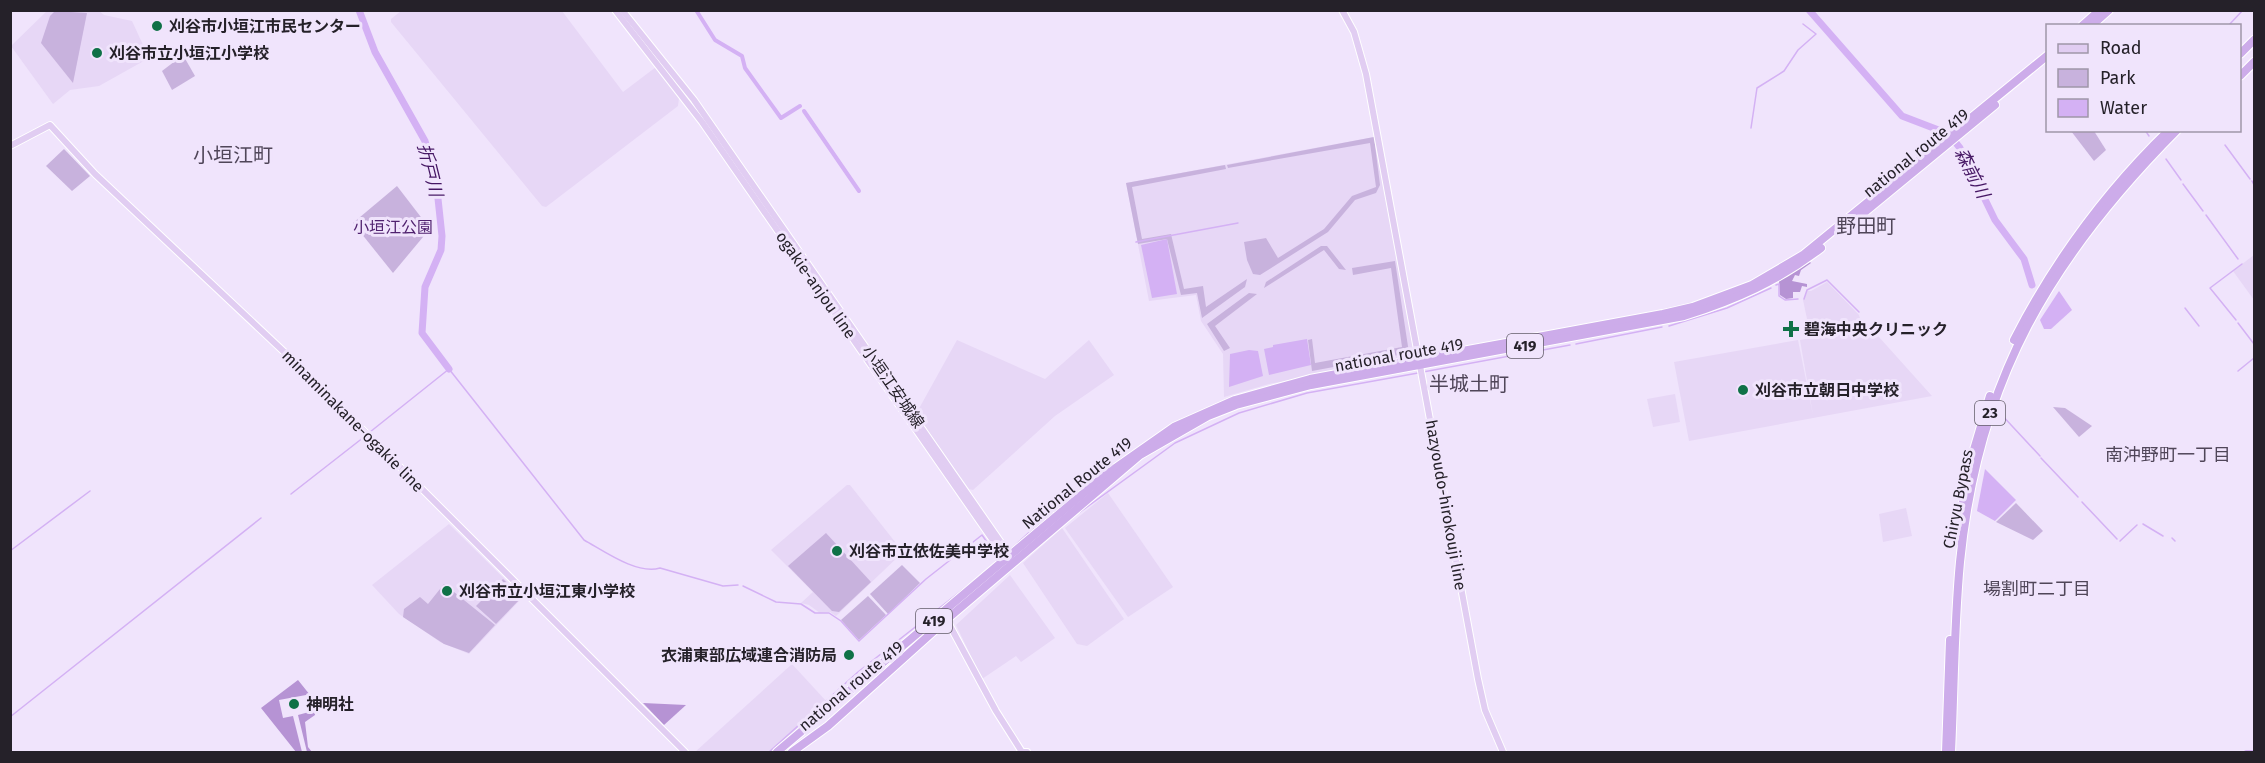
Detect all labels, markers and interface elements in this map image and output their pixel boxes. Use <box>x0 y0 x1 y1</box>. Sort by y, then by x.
place label: 刈谷市小垣江市民センター <box>169 17 361 36</box>
marker: 刈谷市小垣江市民センター <box>150 19 164 33</box>
legend <box>2046 24 2241 132</box>
text: Road <box>2100 37 2142 59</box>
place label: 刈谷市立小垣江小学校 <box>109 44 269 63</box>
marker: 刈谷市立小垣江小学校 <box>90 46 104 60</box>
text: Park <box>2100 67 2136 89</box>
text: Water <box>2100 97 2147 119</box>
street label: national route 419 <box>1859 105 1973 201</box>
water label: 折戸川 <box>413 141 448 201</box>
district label: 小垣江町 <box>193 143 273 167</box>
water label: 森前川 <box>1950 144 1995 204</box>
district label: 野田町 <box>1836 214 1896 238</box>
park label: 小垣江公園 <box>353 218 433 237</box>
street label: ogakie-anjou line <box>772 228 860 342</box>
marker: 碧海中央クリニック <box>1782 320 1800 338</box>
place label: 碧海中央クリニック <box>1804 320 1948 339</box>
street label: national route 419 <box>1333 334 1465 376</box>
road number: 419 <box>1507 334 1543 358</box>
street label: 小垣江安城線 <box>858 342 928 432</box>
street label: minaminakane-ogakie line <box>278 346 428 496</box>
district label: 半城土町 <box>1429 372 1509 396</box>
place label: 刈谷市立朝日中学校 <box>1755 381 1899 400</box>
marker: 刈谷市立朝日中学校 <box>1736 383 1750 397</box>
road number: 23 <box>1975 401 2005 425</box>
street label: hazyoudo-hirokouji line <box>1422 418 1470 592</box>
street label: National Route 419 <box>1018 433 1136 533</box>
district label: 南沖野町一丁目 <box>2105 444 2231 466</box>
street label: Chiryu Bypass <box>1939 448 1977 550</box>
place label: 刈谷市立依佐美中学校 <box>849 542 1009 561</box>
marker: 刈谷市立依佐美中学校 <box>830 544 844 558</box>
district label: 場割町二丁目 <box>1983 578 2091 600</box>
place label: 刈谷市立小垣江東小学校 <box>459 582 635 601</box>
marker: 刈谷市立小垣江東小学校 <box>440 584 454 598</box>
road number: 419 <box>916 609 952 633</box>
street label: national route 419 <box>795 637 907 735</box>
place label: 衣浦東部広域連合消防局 <box>661 646 837 665</box>
marker: 衣浦東部広域連合消防局 <box>842 648 856 662</box>
place label: 神明社 <box>306 695 354 714</box>
marker: 神明社 <box>287 697 301 711</box>

